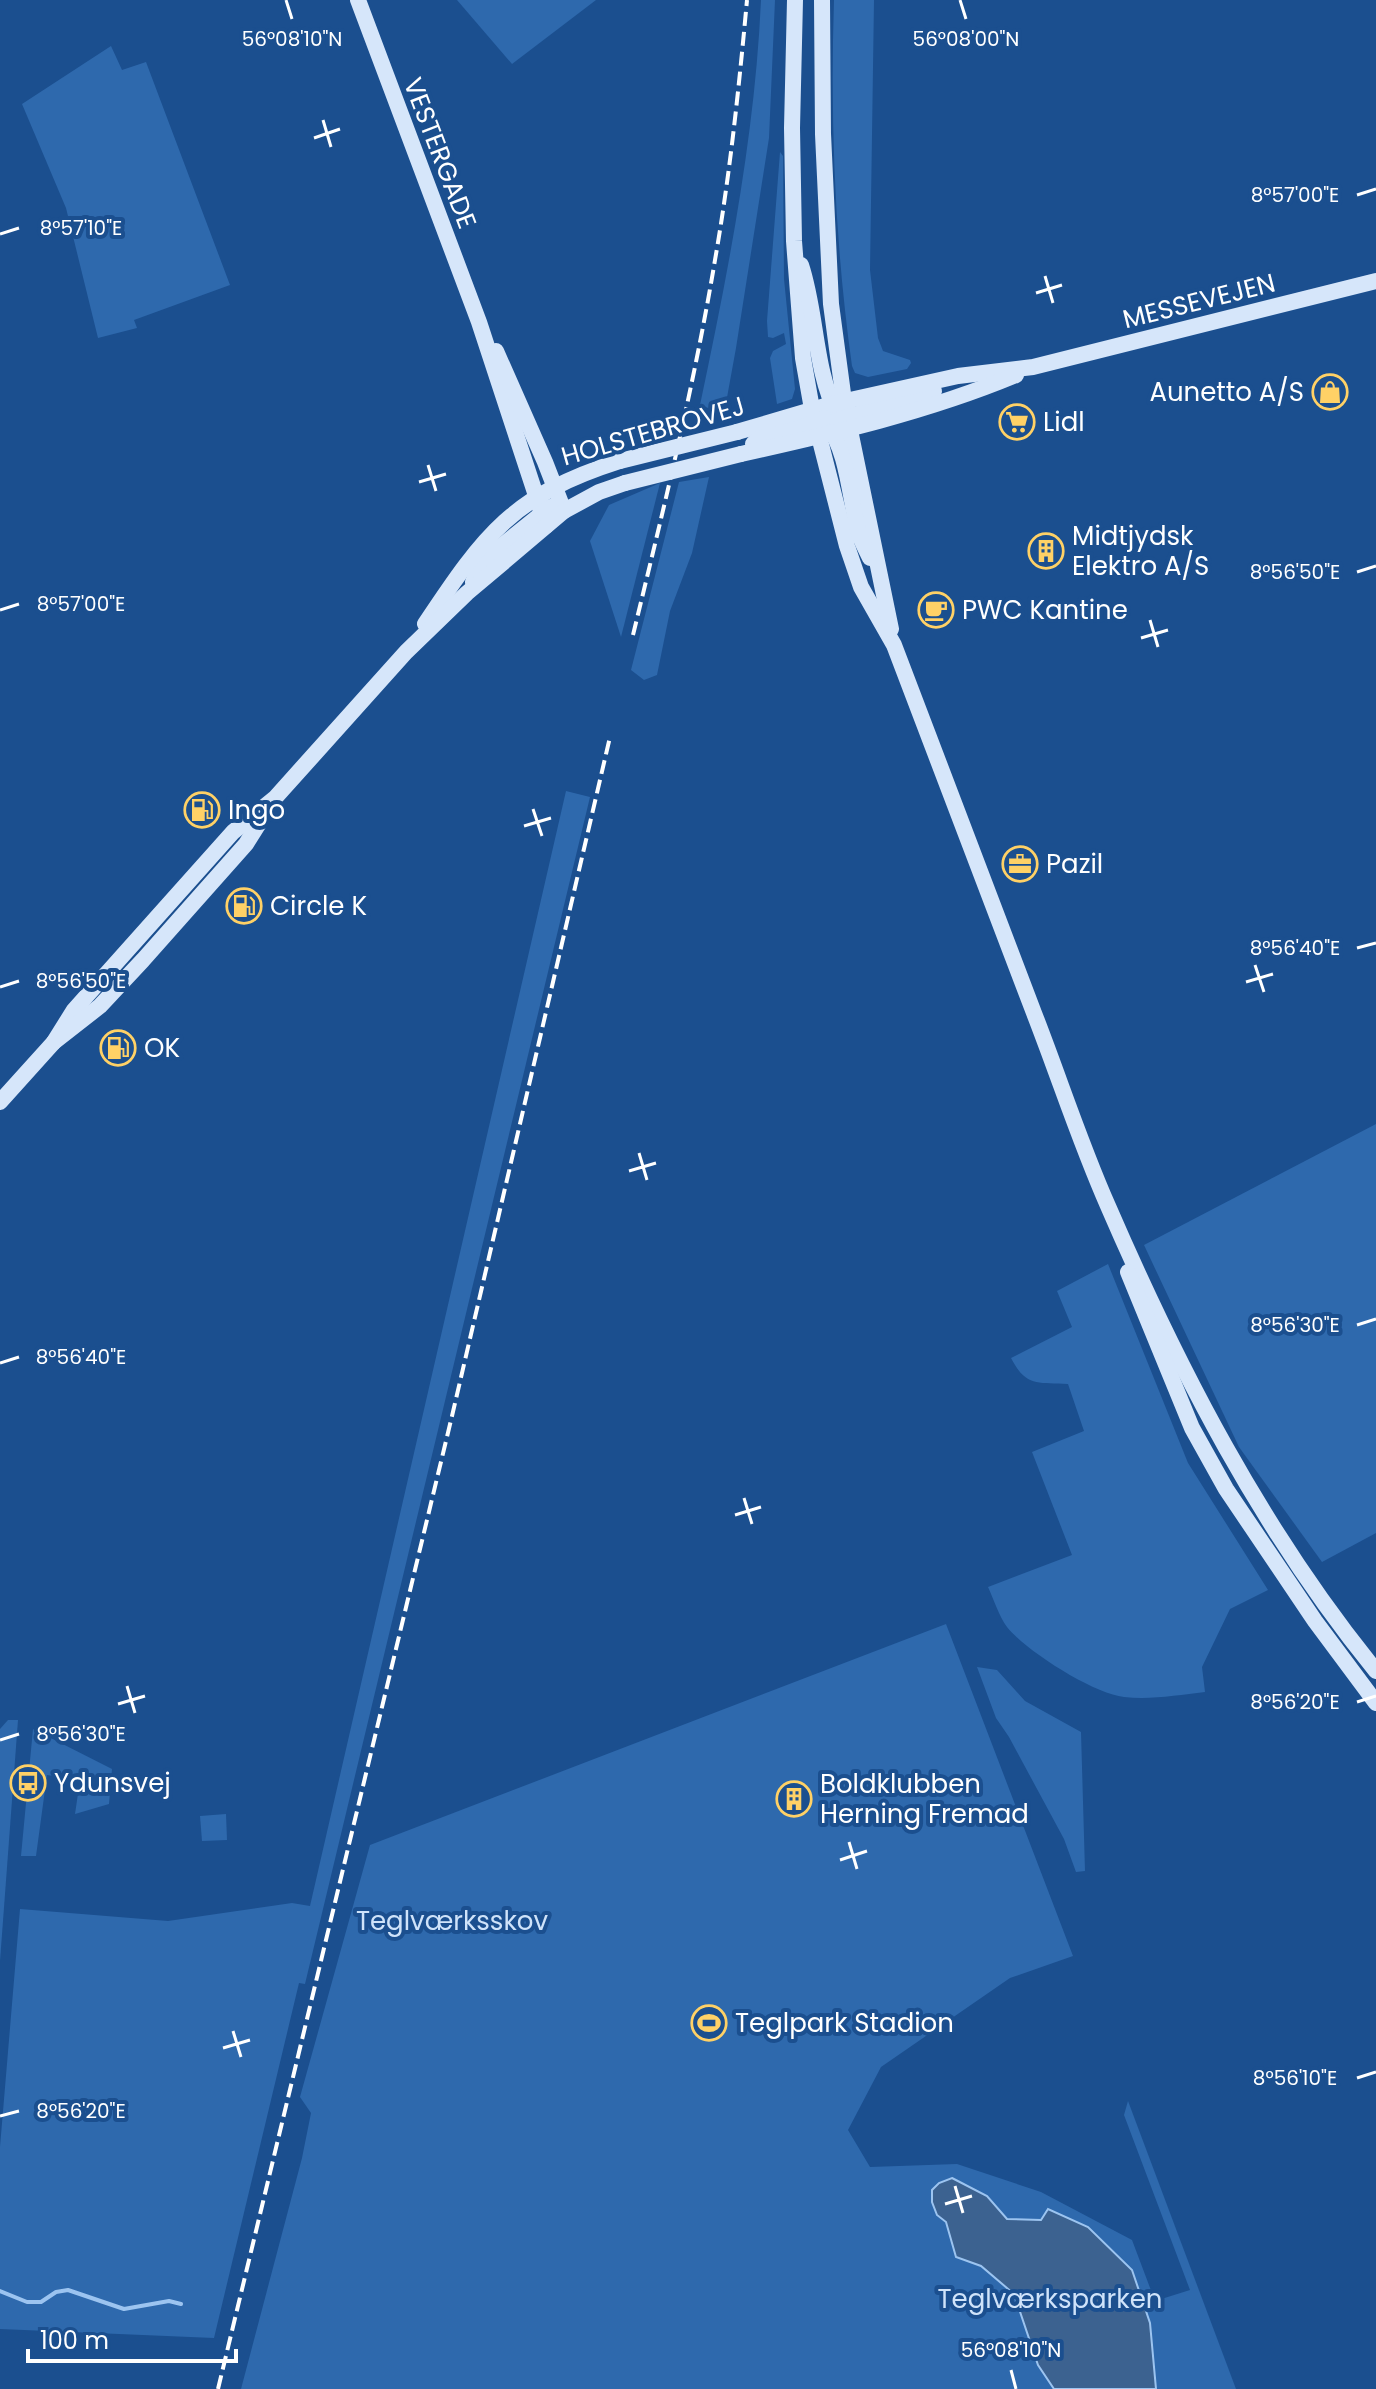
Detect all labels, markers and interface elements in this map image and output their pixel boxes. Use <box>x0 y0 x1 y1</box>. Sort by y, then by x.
text: 56°08'10"N <box>242 25 342 53</box>
text: 56°08'00"N <box>913 25 1019 53</box>
street label: VESTERGADE <box>395 72 485 234</box>
text: 8°57'00"E <box>1251 181 1339 209</box>
text: 8°57'10"E <box>40 214 122 242</box>
street label: MESSEVEJEN <box>1119 265 1279 337</box>
shop icon: Aunetto A/S <box>1311 373 1349 411</box>
place label: Aunetto A/S <box>1149 374 1304 410</box>
street label: HOLSTEBROVEJ <box>557 388 749 474</box>
supermarket icon: Lidl <box>998 403 1036 441</box>
place label: Lidl <box>1043 404 1085 440</box>
place label: Midtjydsk Elektro A/S <box>1072 518 1209 584</box>
building icon: Midtjydsk Elektro A/S <box>1027 532 1065 570</box>
text: 8°56'50"E <box>1250 558 1340 586</box>
text: 8°57'00"E <box>37 590 125 618</box>
cafe icon: PWC Kantine <box>917 591 955 629</box>
place label: PWC Kantine <box>962 592 1128 628</box>
fuel station icon: Ingo <box>183 791 221 829</box>
place label: Ingo <box>228 792 285 828</box>
office icon: Pazil <box>1001 845 1039 883</box>
place label: Pazil <box>1046 846 1103 882</box>
fuel station icon: Circle K <box>225 887 263 925</box>
place label: Circle K <box>270 888 367 924</box>
text: 8°56'40"E <box>1250 934 1340 962</box>
text: 8°56'50"E <box>36 967 126 995</box>
fuel station icon: OK <box>99 1029 137 1067</box>
place label: OK <box>144 1030 180 1066</box>
text: 8°56'30"E <box>1250 1311 1340 1339</box>
text: 8°56'40"E <box>36 1343 126 1371</box>
text: 8°56'20"E <box>1250 1688 1340 1716</box>
text: 8°56'30"E <box>36 1720 126 1748</box>
bus stop icon: Ydunsvej <box>9 1764 47 1802</box>
place label: Ydunsvej <box>54 1765 171 1801</box>
place label: Boldklubben Herning Fremad <box>820 1766 1029 1832</box>
building icon: Boldklubben Herning Fremad <box>775 1780 813 1818</box>
park label: Teglværksskov <box>356 1903 548 1939</box>
sports icon: Teglpark Stadion <box>690 2004 728 2042</box>
place label: Teglpark Stadion <box>735 2005 954 2041</box>
text: 8°56'10"E <box>1253 2064 1337 2092</box>
text: 8°56'20"E <box>36 2097 126 2125</box>
park label: Teglværksparken <box>938 2281 1162 2317</box>
scale bar <box>28 2313 236 2363</box>
text: 100 m <box>40 2324 109 2357</box>
text: 56°08'10"N <box>961 2336 1061 2364</box>

